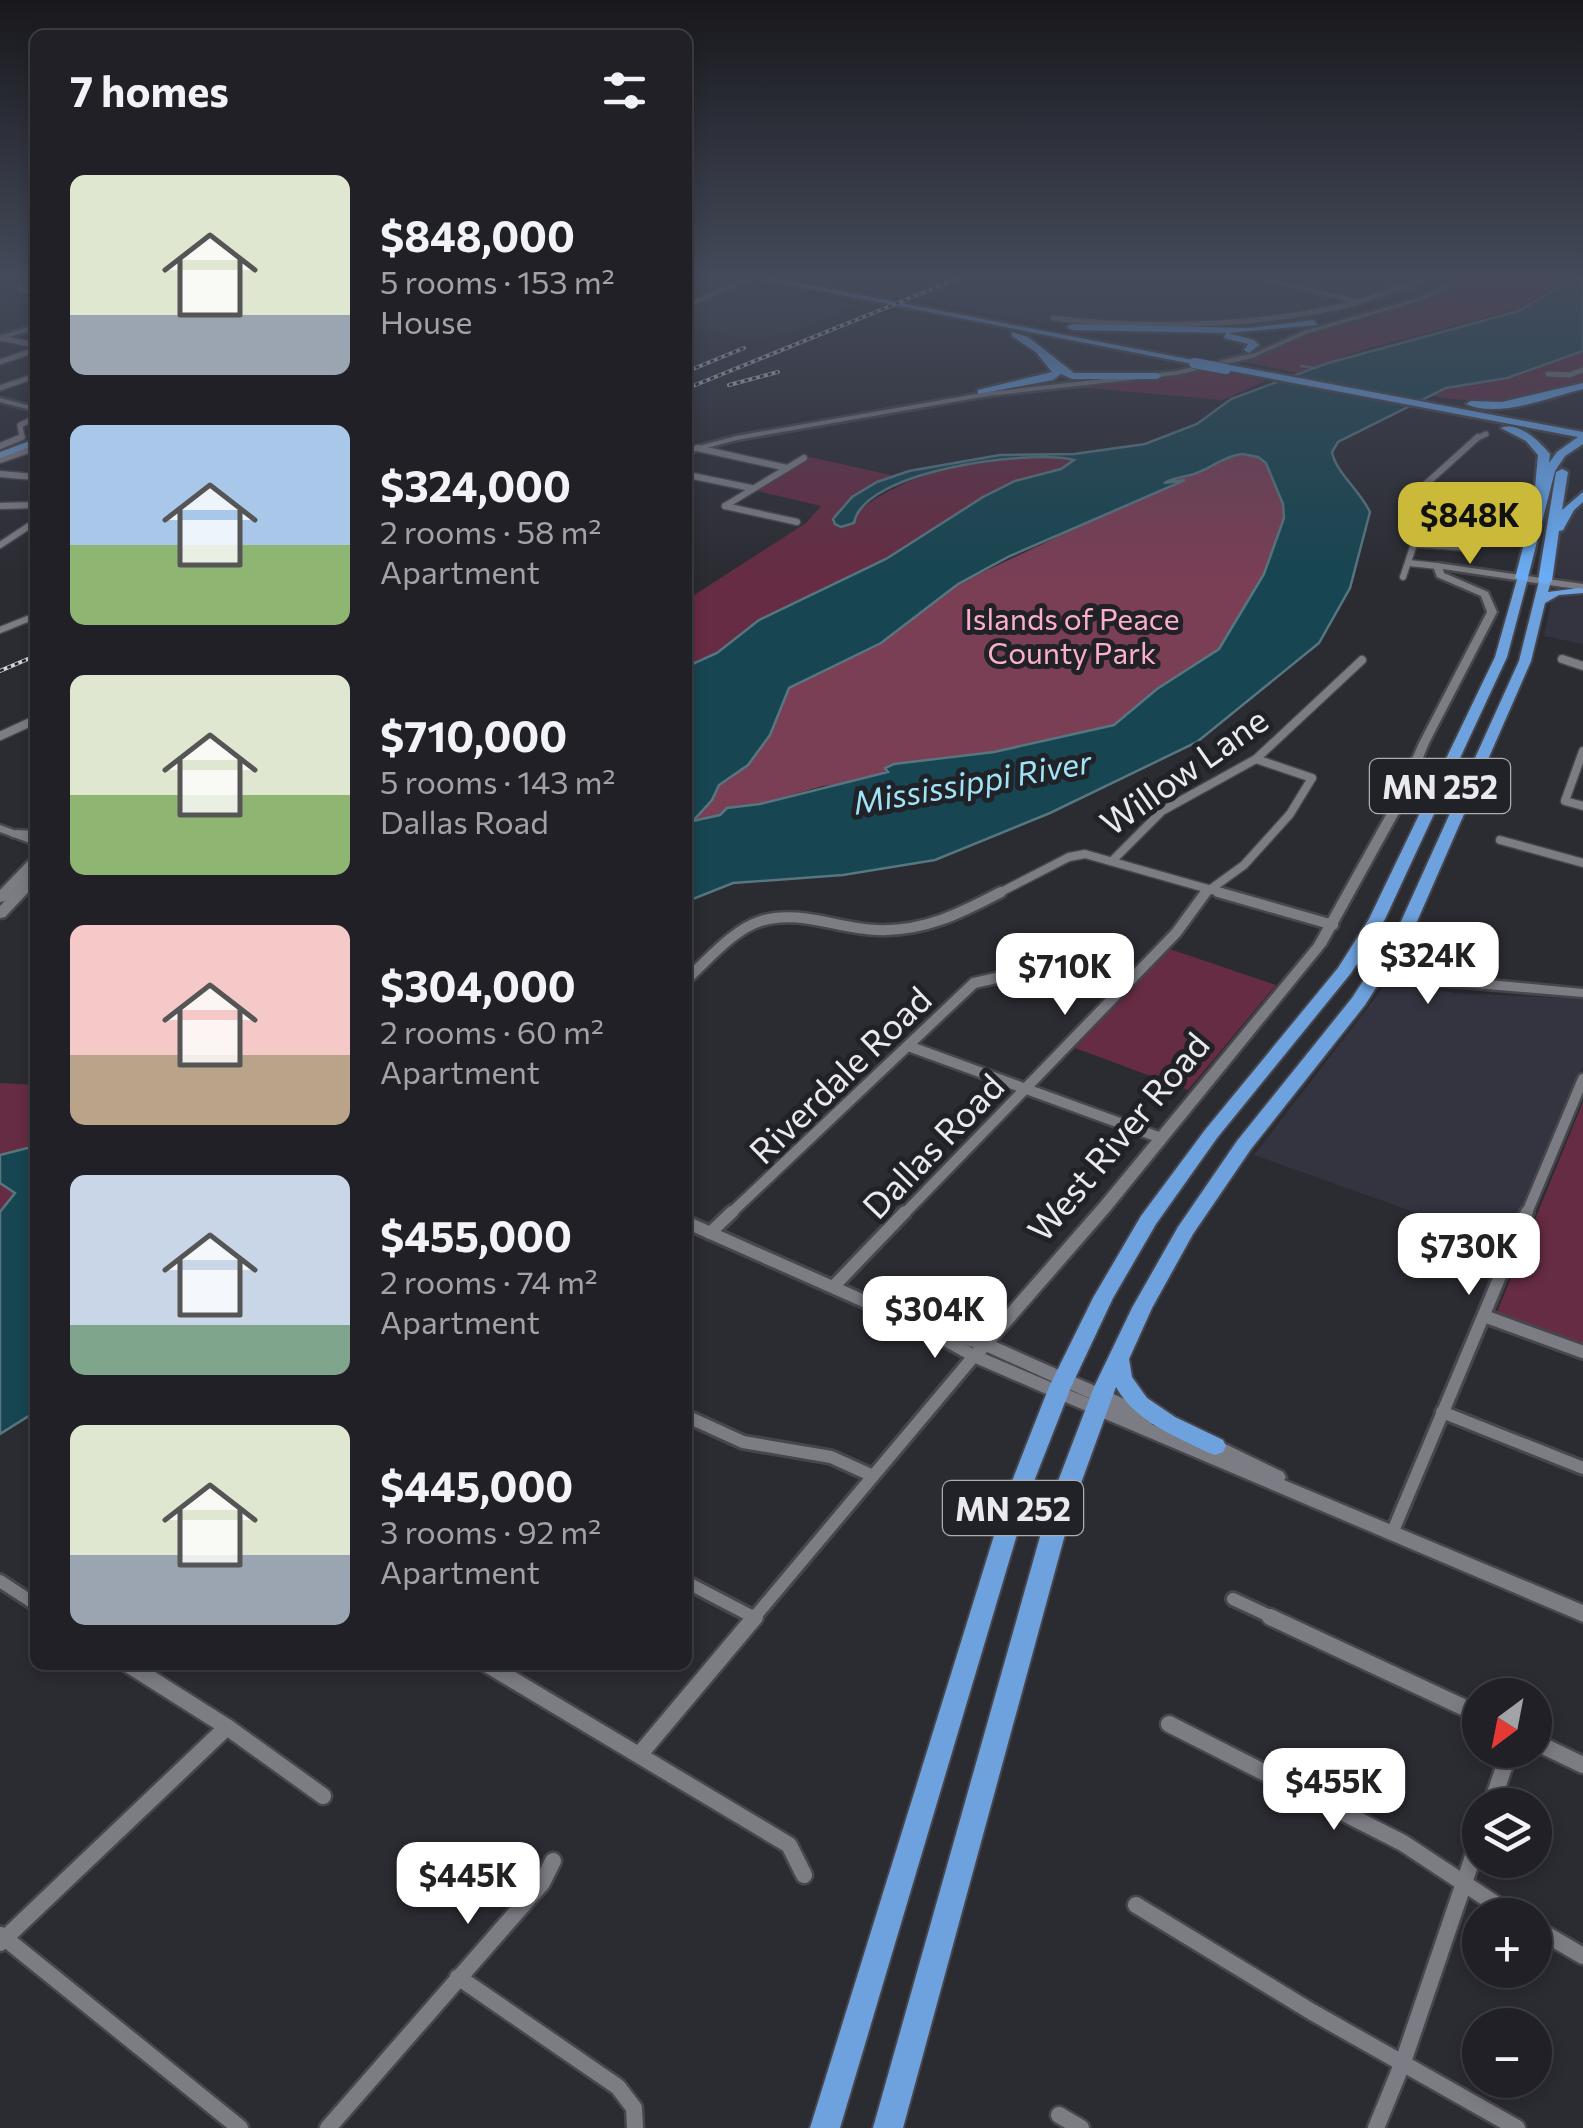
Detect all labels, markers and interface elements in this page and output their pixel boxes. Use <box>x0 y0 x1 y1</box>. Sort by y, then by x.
icon: filters <box>597 63 652 118</box>
text: 7 homes <box>70 64 229 116</box>
text: $848,000 <box>380 209 575 261</box>
icon: home <box>150 215 270 335</box>
text: 5 rooms · 153 m² <box>380 261 615 301</box>
text: House <box>380 301 472 341</box>
text: $324,000 <box>380 459 571 511</box>
icon: home <box>150 465 270 585</box>
pin: $848K <box>1400 482 1540 567</box>
text: $848K <box>1420 494 1520 534</box>
text: 2 rooms · 58 m² <box>380 511 601 551</box>
text: Apartment <box>380 551 540 591</box>
park label: Islands of Peace County Park <box>964 599 1180 670</box>
street label: Willow Lane <box>1091 697 1275 843</box>
text: $710,000 <box>380 709 567 761</box>
icon: home <box>150 715 270 835</box>
water label: Mississippi River <box>850 740 1095 822</box>
road number: MN 252 <box>1370 759 1510 813</box>
text: 5 rooms · 143 m² <box>380 761 615 801</box>
text: Dallas Road <box>380 801 549 841</box>
pin: $324K <box>1358 922 1498 1007</box>
pin: $710K <box>995 933 1135 1018</box>
text: $324K <box>1380 934 1476 974</box>
text: $710K <box>1018 945 1112 985</box>
text: $304,000 <box>380 959 576 1011</box>
icon: home <box>150 965 270 1085</box>
street label: Riverdale Road <box>739 977 939 1171</box>
text: 2 rooms · 60 m² <box>380 1011 604 1051</box>
street label: West River Road <box>1017 1023 1217 1249</box>
text: Apartment <box>380 1051 540 1091</box>
street label: Dallas Road <box>852 1064 1012 1226</box>
text: $455,000 <box>380 1209 572 1261</box>
pin: $730K <box>1399 1213 1539 1298</box>
icon: home <box>150 1215 270 1335</box>
text: $730K <box>1420 1225 1518 1265</box>
text: 2 rooms · 74 m² <box>380 1261 598 1301</box>
pin: $304K <box>865 1276 1005 1361</box>
text: $304K <box>885 1288 985 1328</box>
text: Apartment <box>380 1301 540 1341</box>
text: $445,000 <box>380 1459 573 1511</box>
icon: home <box>150 1465 270 1585</box>
road number: MN 252 <box>943 1481 1083 1535</box>
text: 3 rooms · 92 m² <box>380 1511 601 1551</box>
text: Apartment <box>380 1551 540 1591</box>
north arrow <box>1462 1678 1552 1768</box>
map controls <box>1462 1678 1552 2098</box>
pin: $455K <box>1264 1748 1404 1833</box>
text: $455K <box>1285 1760 1383 1800</box>
button: layers <box>1462 1788 1552 1878</box>
pin: $445K <box>398 1842 538 1927</box>
text: $445K <box>419 1854 517 1894</box>
button: + <box>1462 1898 1552 1988</box>
button: − <box>1462 2008 1552 2098</box>

